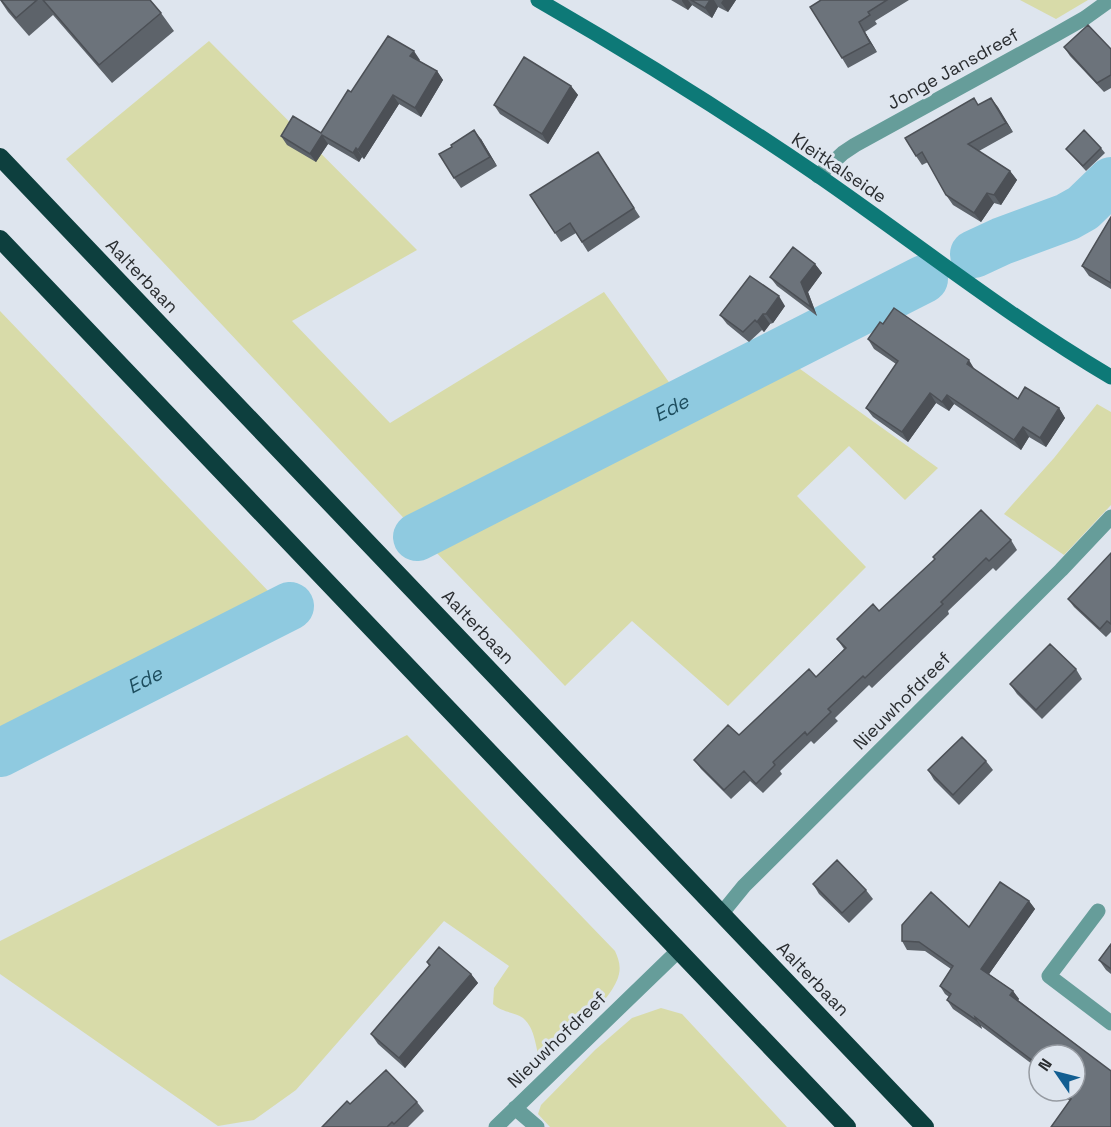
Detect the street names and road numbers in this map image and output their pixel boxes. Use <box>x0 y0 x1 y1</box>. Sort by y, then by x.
street label: Jonge Jansdreef <box>883 23 1023 114</box>
street label: Kleitkalseide <box>787 127 891 208</box>
street label: Aalterbaan <box>101 234 184 318</box>
street label: Aalterbaan <box>437 585 520 669</box>
street label: Nieuwhofdreef <box>848 647 955 754</box>
street label: Aalterbaan <box>772 937 855 1021</box>
street label: Nieuwhofdreef <box>502 987 611 1093</box>

